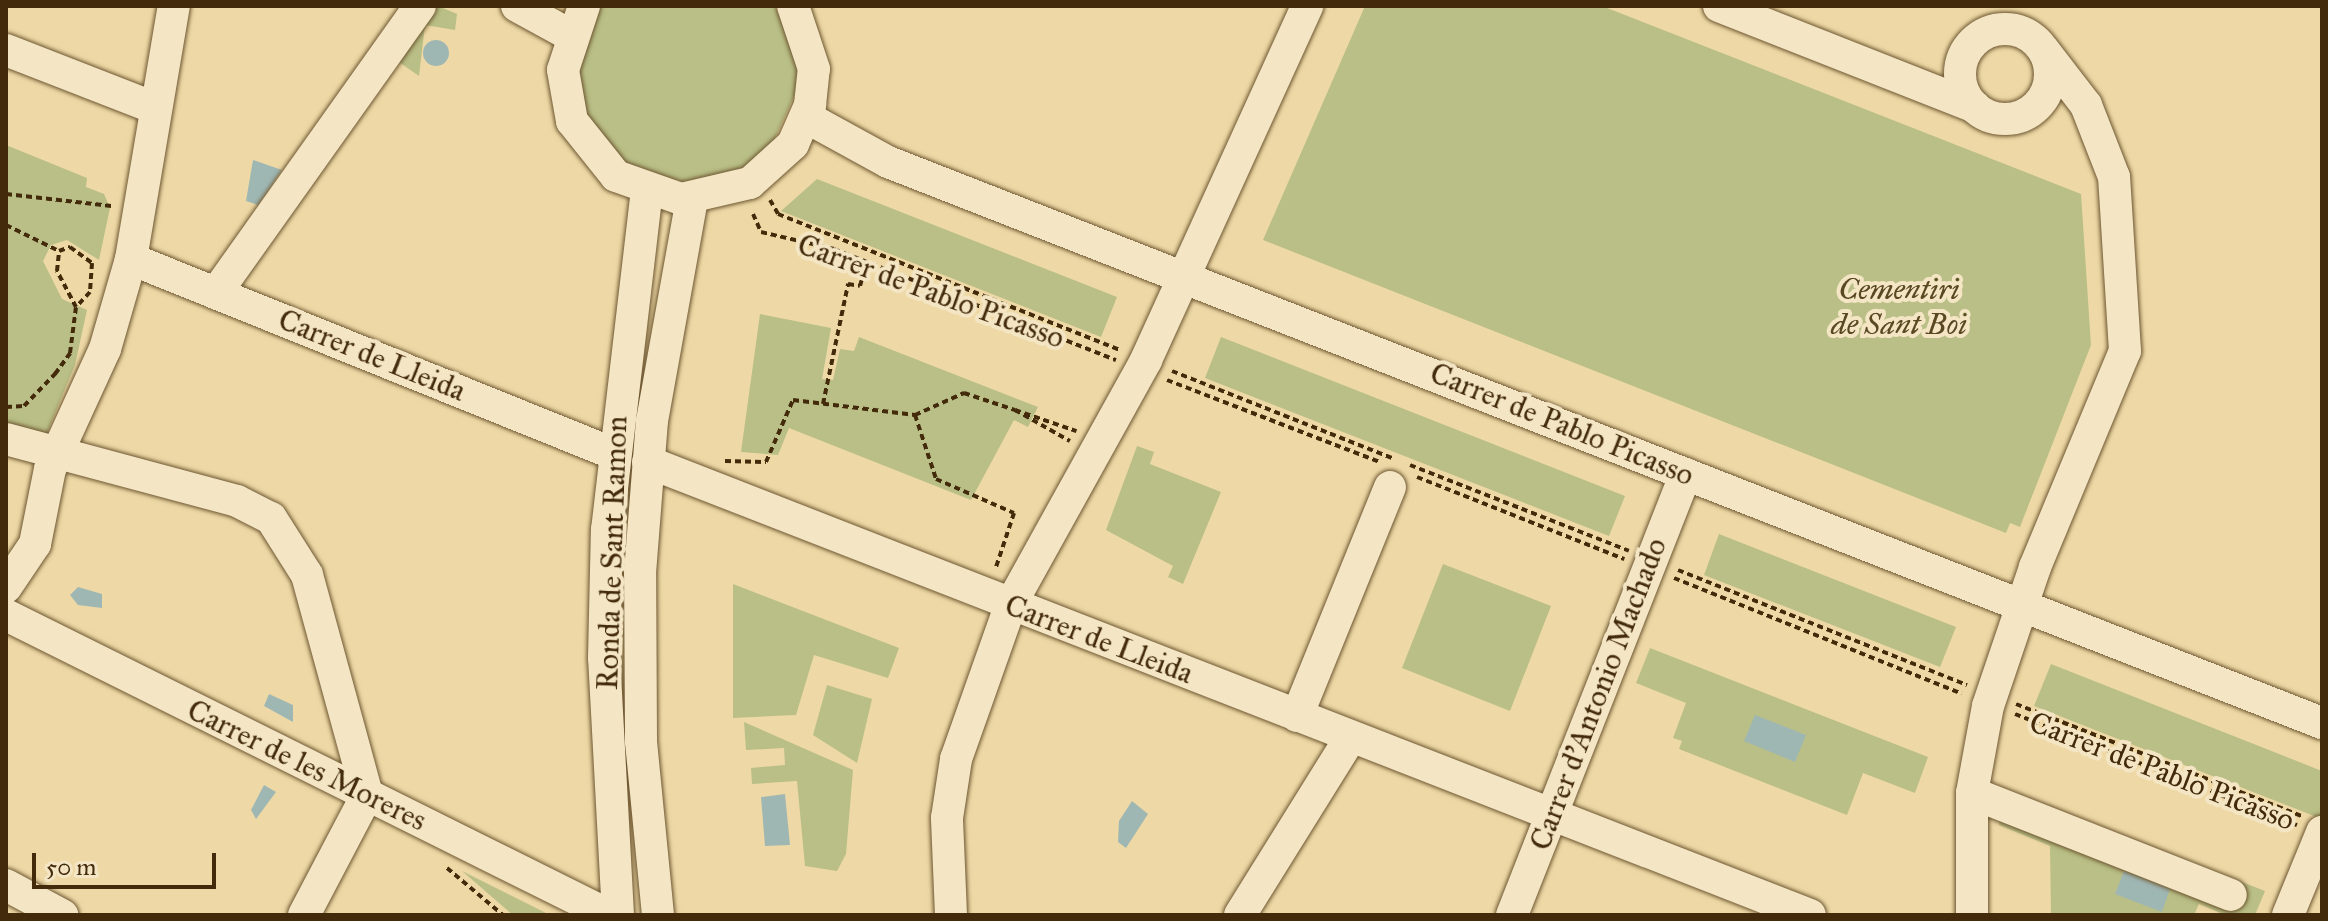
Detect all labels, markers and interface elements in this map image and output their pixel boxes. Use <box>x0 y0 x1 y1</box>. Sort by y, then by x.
street label: Carrer de Pablo Picasso <box>793 226 1069 356</box>
park label: Cementiri de Sant Boi <box>1831 271 1967 342</box>
street label: Carrer de Lleida <box>273 301 471 409</box>
street label: Carrer de Pablo Picasso <box>1425 355 1699 493</box>
street label: Ronda de Sant Ramon <box>589 415 635 691</box>
street label: Carrer d'Antonio Machado <box>1522 533 1674 855</box>
street label: Carrer de Lleida <box>1000 587 1198 691</box>
street label: Carrer de les Moreres <box>182 692 432 838</box>
street label: Carrer de Pablo Picasso <box>2024 704 2300 838</box>
scale bar <box>36 837 220 887</box>
text: 50 m <box>46 852 96 882</box>

